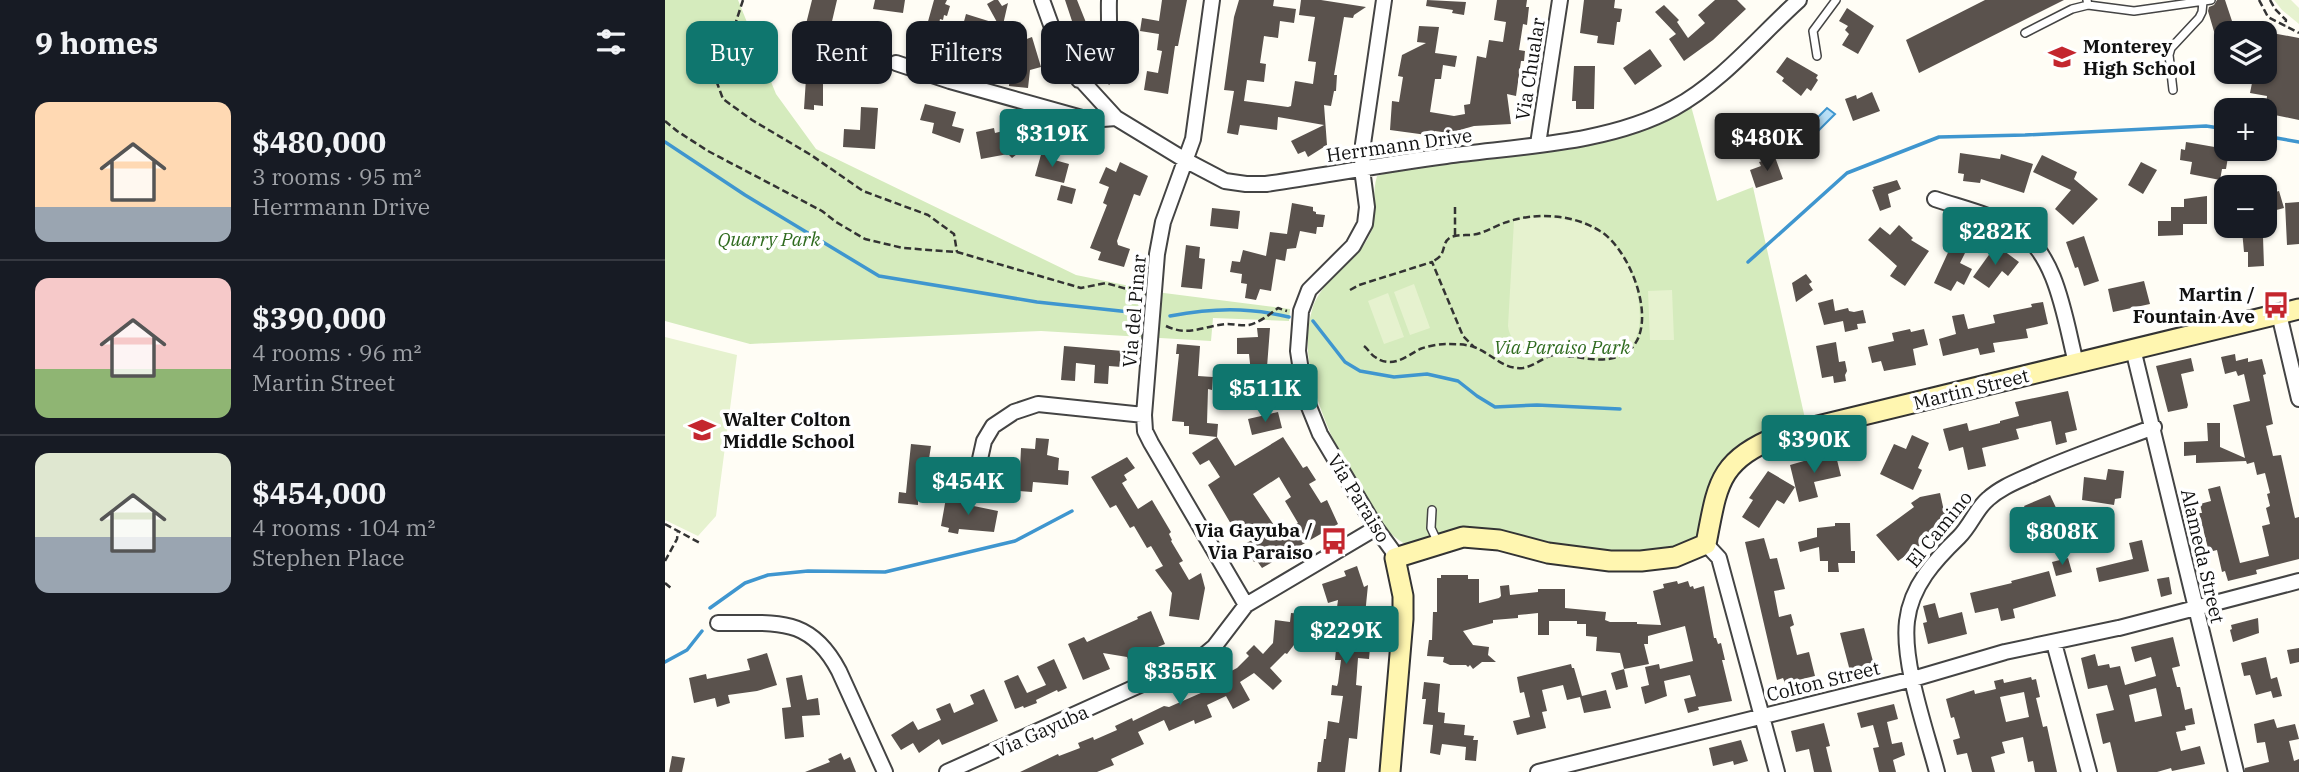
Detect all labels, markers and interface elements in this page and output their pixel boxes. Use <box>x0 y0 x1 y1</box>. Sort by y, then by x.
street label: Via Chualar <box>1510 15 1550 122</box>
chip: Buy <box>686 21 778 84</box>
chip: Rent <box>792 21 892 84</box>
chip: Filters <box>906 21 1027 84</box>
chip: New <box>1041 21 1139 84</box>
map controls <box>2214 21 2277 238</box>
button: layers <box>2214 21 2277 84</box>
text: 9 homes <box>35 23 158 62</box>
icon: filters <box>592 23 630 61</box>
place label: Monterey High School <box>2083 34 2196 80</box>
school or university icon: Monterey High School <box>2047 42 2077 72</box>
button: + <box>2214 98 2277 161</box>
pin: $319K <box>1003 110 1101 169</box>
pin: $480K <box>1718 114 1816 173</box>
text: $319K <box>1016 117 1088 147</box>
text: $480K <box>1731 121 1803 151</box>
text: $480,000 <box>252 122 386 161</box>
street label: Herrmann Drive <box>1324 123 1474 167</box>
icon: home <box>91 130 175 214</box>
text: 3 rooms · 95 m² <box>252 161 422 191</box>
button: − <box>2214 175 2277 238</box>
text: Herrmann Drive <box>252 191 430 221</box>
pin: $282K <box>1946 208 2044 267</box>
text: $282K <box>1959 215 2031 245</box>
park label: Quarry Park <box>717 227 821 251</box>
street label: Via del Pinar <box>1117 253 1151 369</box>
place label: Martin / Fountain Ave <box>2133 282 2255 328</box>
bus stop icon: Martin / Fountain Ave <box>2261 290 2291 320</box>
text: $390,000 <box>252 298 386 337</box>
icon: home <box>91 306 175 390</box>
park label: Via Paraiso Park <box>1494 335 1631 359</box>
text: 4 rooms · 96 m² <box>252 337 422 367</box>
street label: Martin Street <box>1911 363 2032 415</box>
pin: $511K <box>1216 364 1314 424</box>
text: Martin Street <box>252 367 395 397</box>
text: $511K <box>1229 372 1301 402</box>
place label: Walter Colton Middle School <box>723 407 855 453</box>
school or university icon: Walter Colton Middle School <box>687 415 717 445</box>
pin: $390K <box>1765 416 1863 475</box>
text: $390K <box>1778 423 1850 453</box>
street label: Via Paraiso <box>1322 449 1396 547</box>
pin: $454K <box>919 458 1017 517</box>
text: $454K <box>932 465 1004 495</box>
text: $454,000 <box>252 473 386 512</box>
icon: home <box>91 481 175 565</box>
street label: El Camino <box>1901 486 1977 572</box>
street label: Alameda Street <box>2176 487 2230 626</box>
pin: $808K <box>2013 508 2111 567</box>
text: 4 rooms · 104 m² <box>252 512 435 542</box>
text: $808K <box>2026 515 2098 545</box>
place label: Via Gayuba / Via Paraiso <box>1194 518 1313 564</box>
bus stop icon: Via Gayuba / Via Paraiso <box>1319 526 1349 556</box>
text: Stephen Place <box>252 542 405 572</box>
pin: $229K <box>1297 606 1395 666</box>
text: $229K <box>1310 614 1382 644</box>
pin: $355K <box>1131 648 1229 707</box>
text: $355K <box>1144 655 1216 685</box>
street label: Colton Street <box>1764 655 1882 707</box>
street label: Via Gayuba <box>990 700 1092 762</box>

